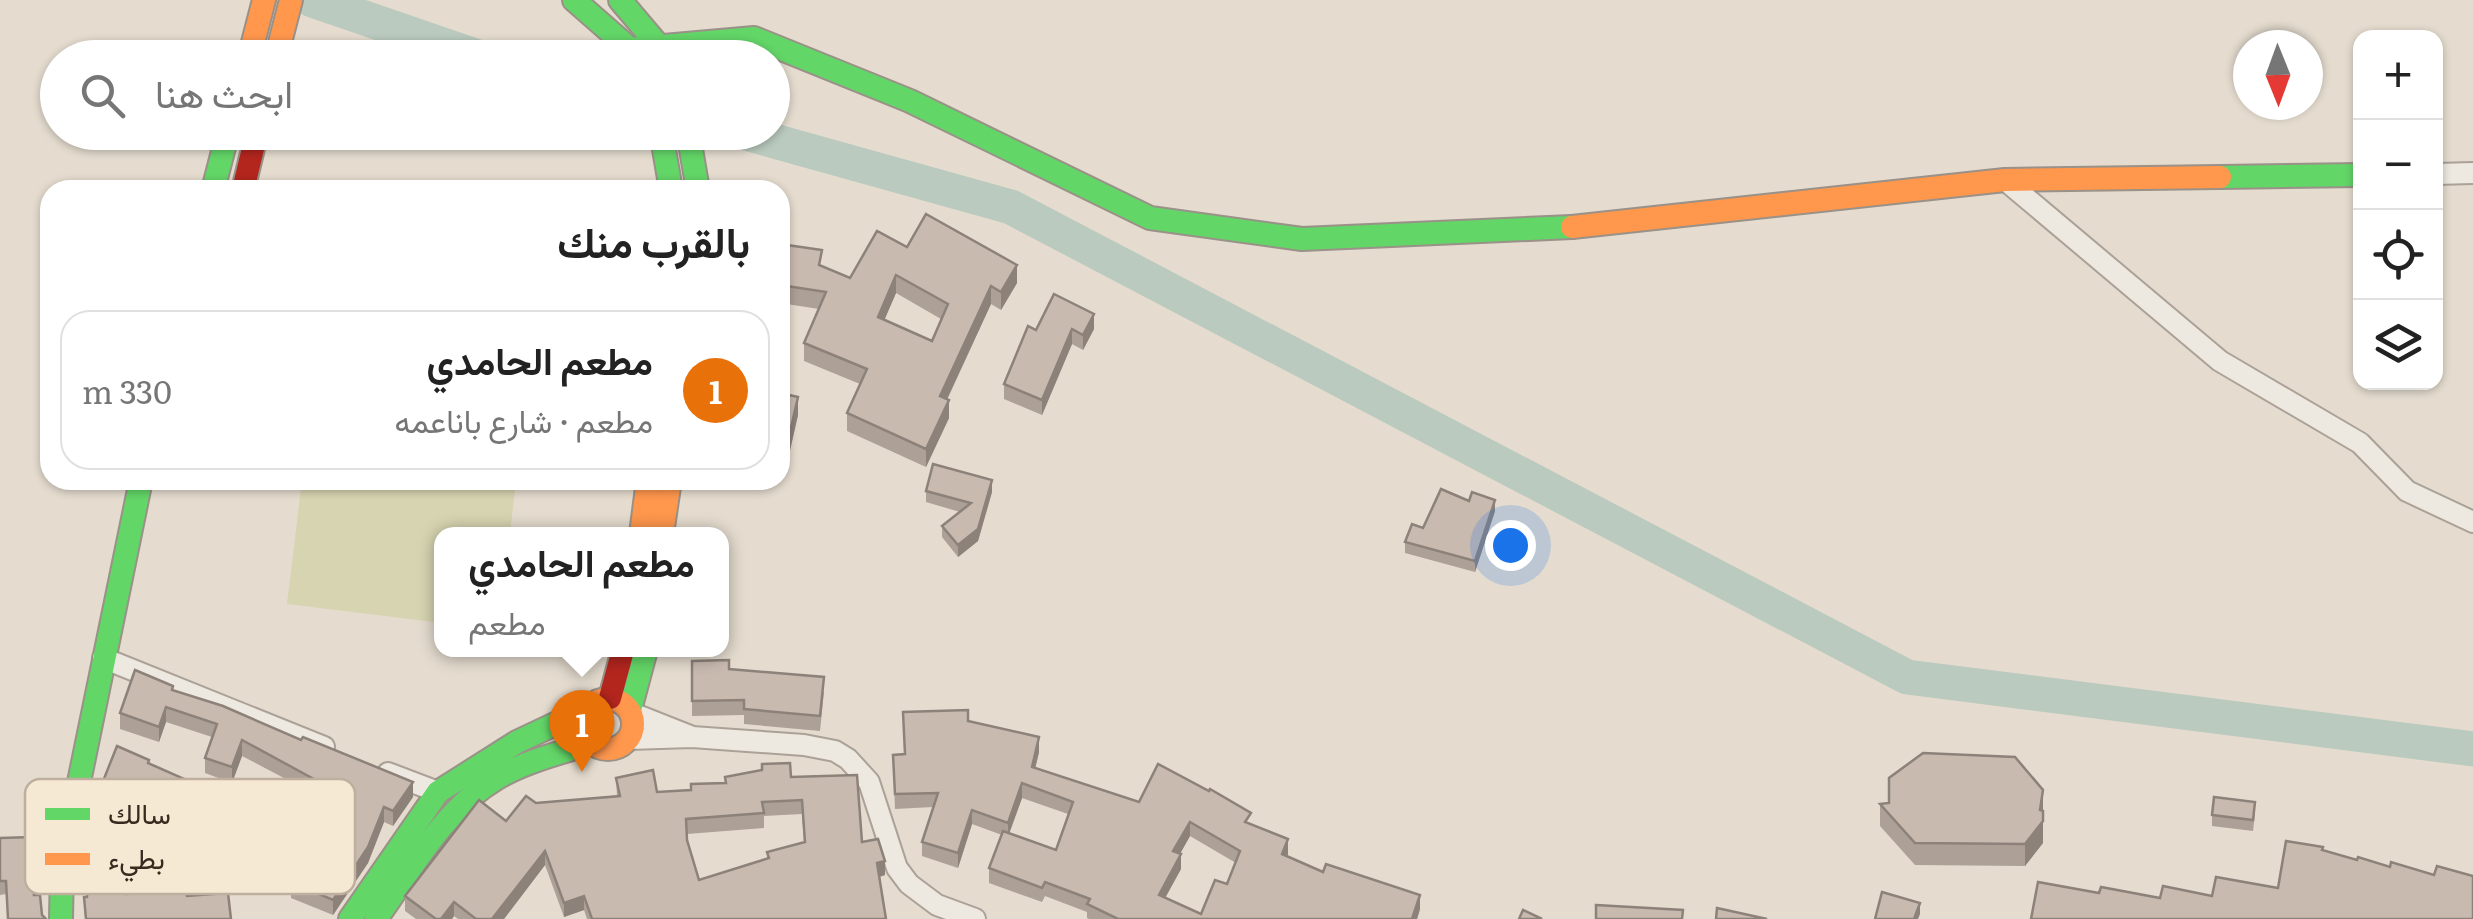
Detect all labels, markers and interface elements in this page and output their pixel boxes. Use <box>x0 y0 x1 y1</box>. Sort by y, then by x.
north arrow <box>2233 30 2323 120</box>
map controls <box>2353 30 2443 390</box>
button: + <box>2353 30 2443 120</box>
search box <box>40 40 790 150</box>
text: ابحث هنا <box>155 63 293 120</box>
icon: search <box>75 68 130 123</box>
button: − <box>2353 120 2443 210</box>
text: بالقرب منك <box>557 209 750 271</box>
button: locate <box>2353 210 2443 300</box>
button: layers <box>2353 300 2443 390</box>
text: مطعم الحامدي <box>427 330 653 387</box>
text: 330 m <box>82 366 172 414</box>
text: 1 <box>709 366 722 414</box>
text: مطعم · شارع باناعمه <box>395 395 653 443</box>
your location <box>1485 520 1536 571</box>
popup <box>434 527 729 657</box>
text: مطعم الحامدي <box>468 532 695 589</box>
text: مطعم <box>468 597 546 645</box>
pin: 1 <box>550 690 614 772</box>
legend <box>25 779 355 894</box>
text: سالك <box>108 791 171 833</box>
text: بطيء <box>108 836 165 882</box>

